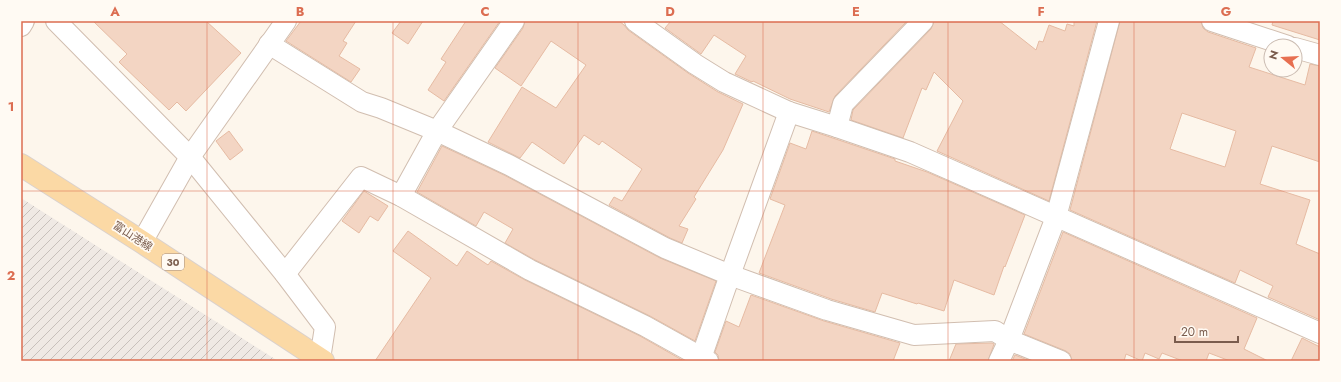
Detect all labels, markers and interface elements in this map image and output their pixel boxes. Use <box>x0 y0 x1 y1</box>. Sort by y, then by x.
text: A <box>109 2 120 21</box>
text: B <box>296 2 305 21</box>
text: C <box>480 2 490 21</box>
text: D <box>665 2 675 21</box>
text: E <box>852 2 860 21</box>
text: F <box>1037 2 1045 21</box>
text: G <box>1221 2 1232 21</box>
north arrow <box>1263 38 1303 78</box>
text: N <box>1265 48 1282 62</box>
text: 1 <box>8 97 14 116</box>
street label: 富山港線 <box>110 217 156 255</box>
road number: 30 <box>162 254 184 270</box>
text: 2 <box>7 266 15 285</box>
scale bar <box>1175 318 1238 344</box>
text: 20 m <box>1181 323 1208 341</box>

